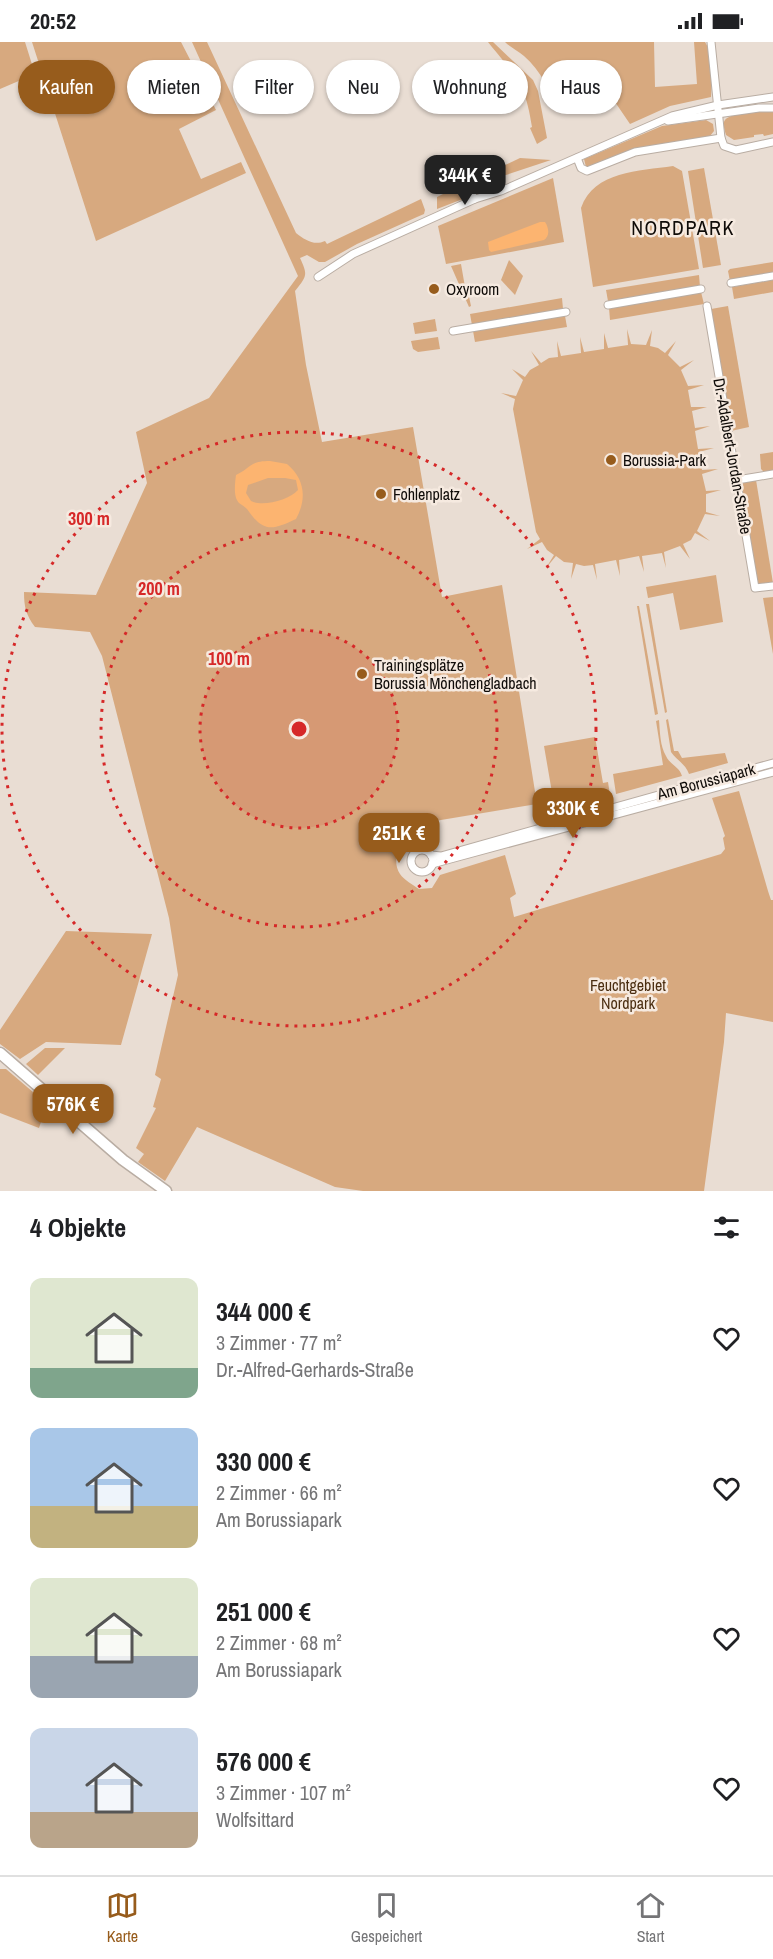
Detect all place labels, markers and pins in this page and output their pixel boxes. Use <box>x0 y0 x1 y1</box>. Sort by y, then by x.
pin: 344K € <box>416 155 514 206</box>
place label: Oxyroom <box>446 278 499 300</box>
marker: Oxyroom <box>427 282 441 296</box>
place label: Borussia-Park <box>623 449 707 471</box>
marker: Borussia-Park <box>604 453 618 467</box>
place label: Fohlenplatz <box>393 483 461 505</box>
marker: Fohlenplatz <box>374 487 388 501</box>
place label: Trainingsplätze Borussia Mönchengladbach <box>374 654 537 694</box>
marker: Trainingsplätze Borussia Mönchengladbach <box>355 667 369 681</box>
centre of rings <box>289 719 309 739</box>
pin: 330K € <box>524 788 622 839</box>
pin: 251K € <box>350 813 448 864</box>
pin: 576K € <box>24 1084 122 1135</box>

